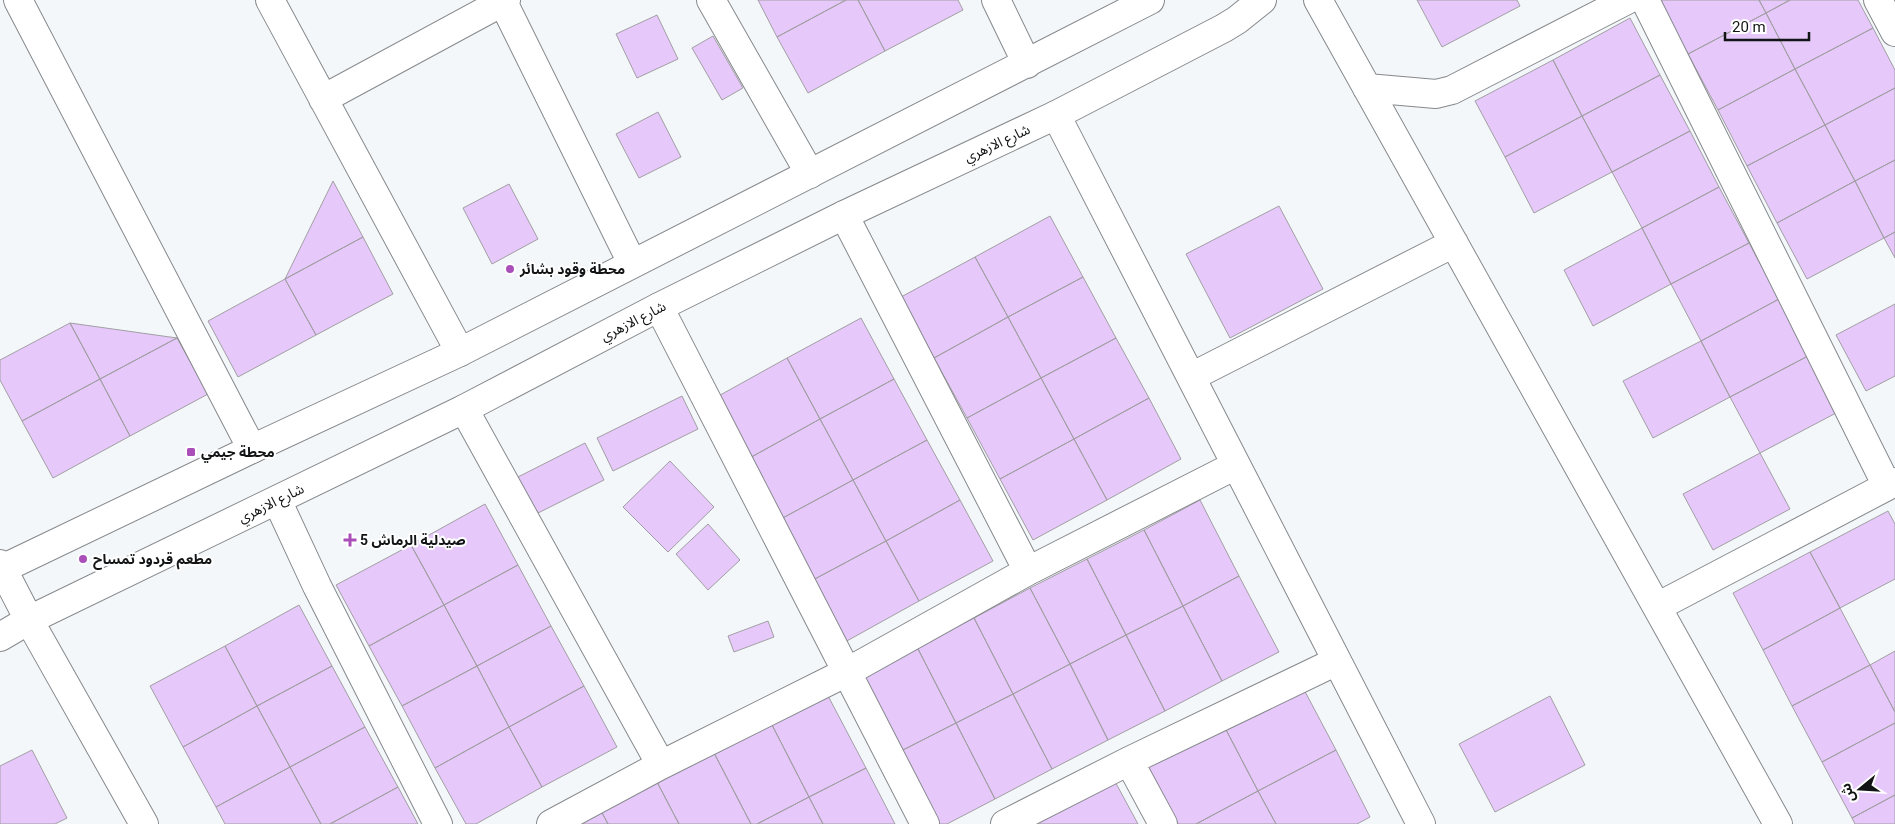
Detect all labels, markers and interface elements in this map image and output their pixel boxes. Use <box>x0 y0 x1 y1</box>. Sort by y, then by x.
scale bar <box>1725 10 1809 42</box>
text: 20 m <box>1732 18 1766 36</box>
street label: شارع الازهري <box>961 121 1034 168</box>
place label: محطة وقود بشائر <box>519 261 625 278</box>
marker: محطة وقود بشائر <box>504 263 516 275</box>
street label: شارع الازهري <box>598 298 670 347</box>
place label: محطة جيمي <box>201 444 275 463</box>
marker: محطة جيمي <box>185 446 197 458</box>
street label: شارع الازهري <box>236 480 308 529</box>
place label: صيدلية الرماش 5 <box>360 532 466 549</box>
marker: صيدلية الرماش 5 <box>344 534 356 546</box>
place label: مطعم قردود تمساح <box>93 551 212 570</box>
marker: مطعم قردود تمساح <box>77 553 89 565</box>
north arrow <box>1835 764 1885 814</box>
text: ش <box>1837 781 1858 805</box>

